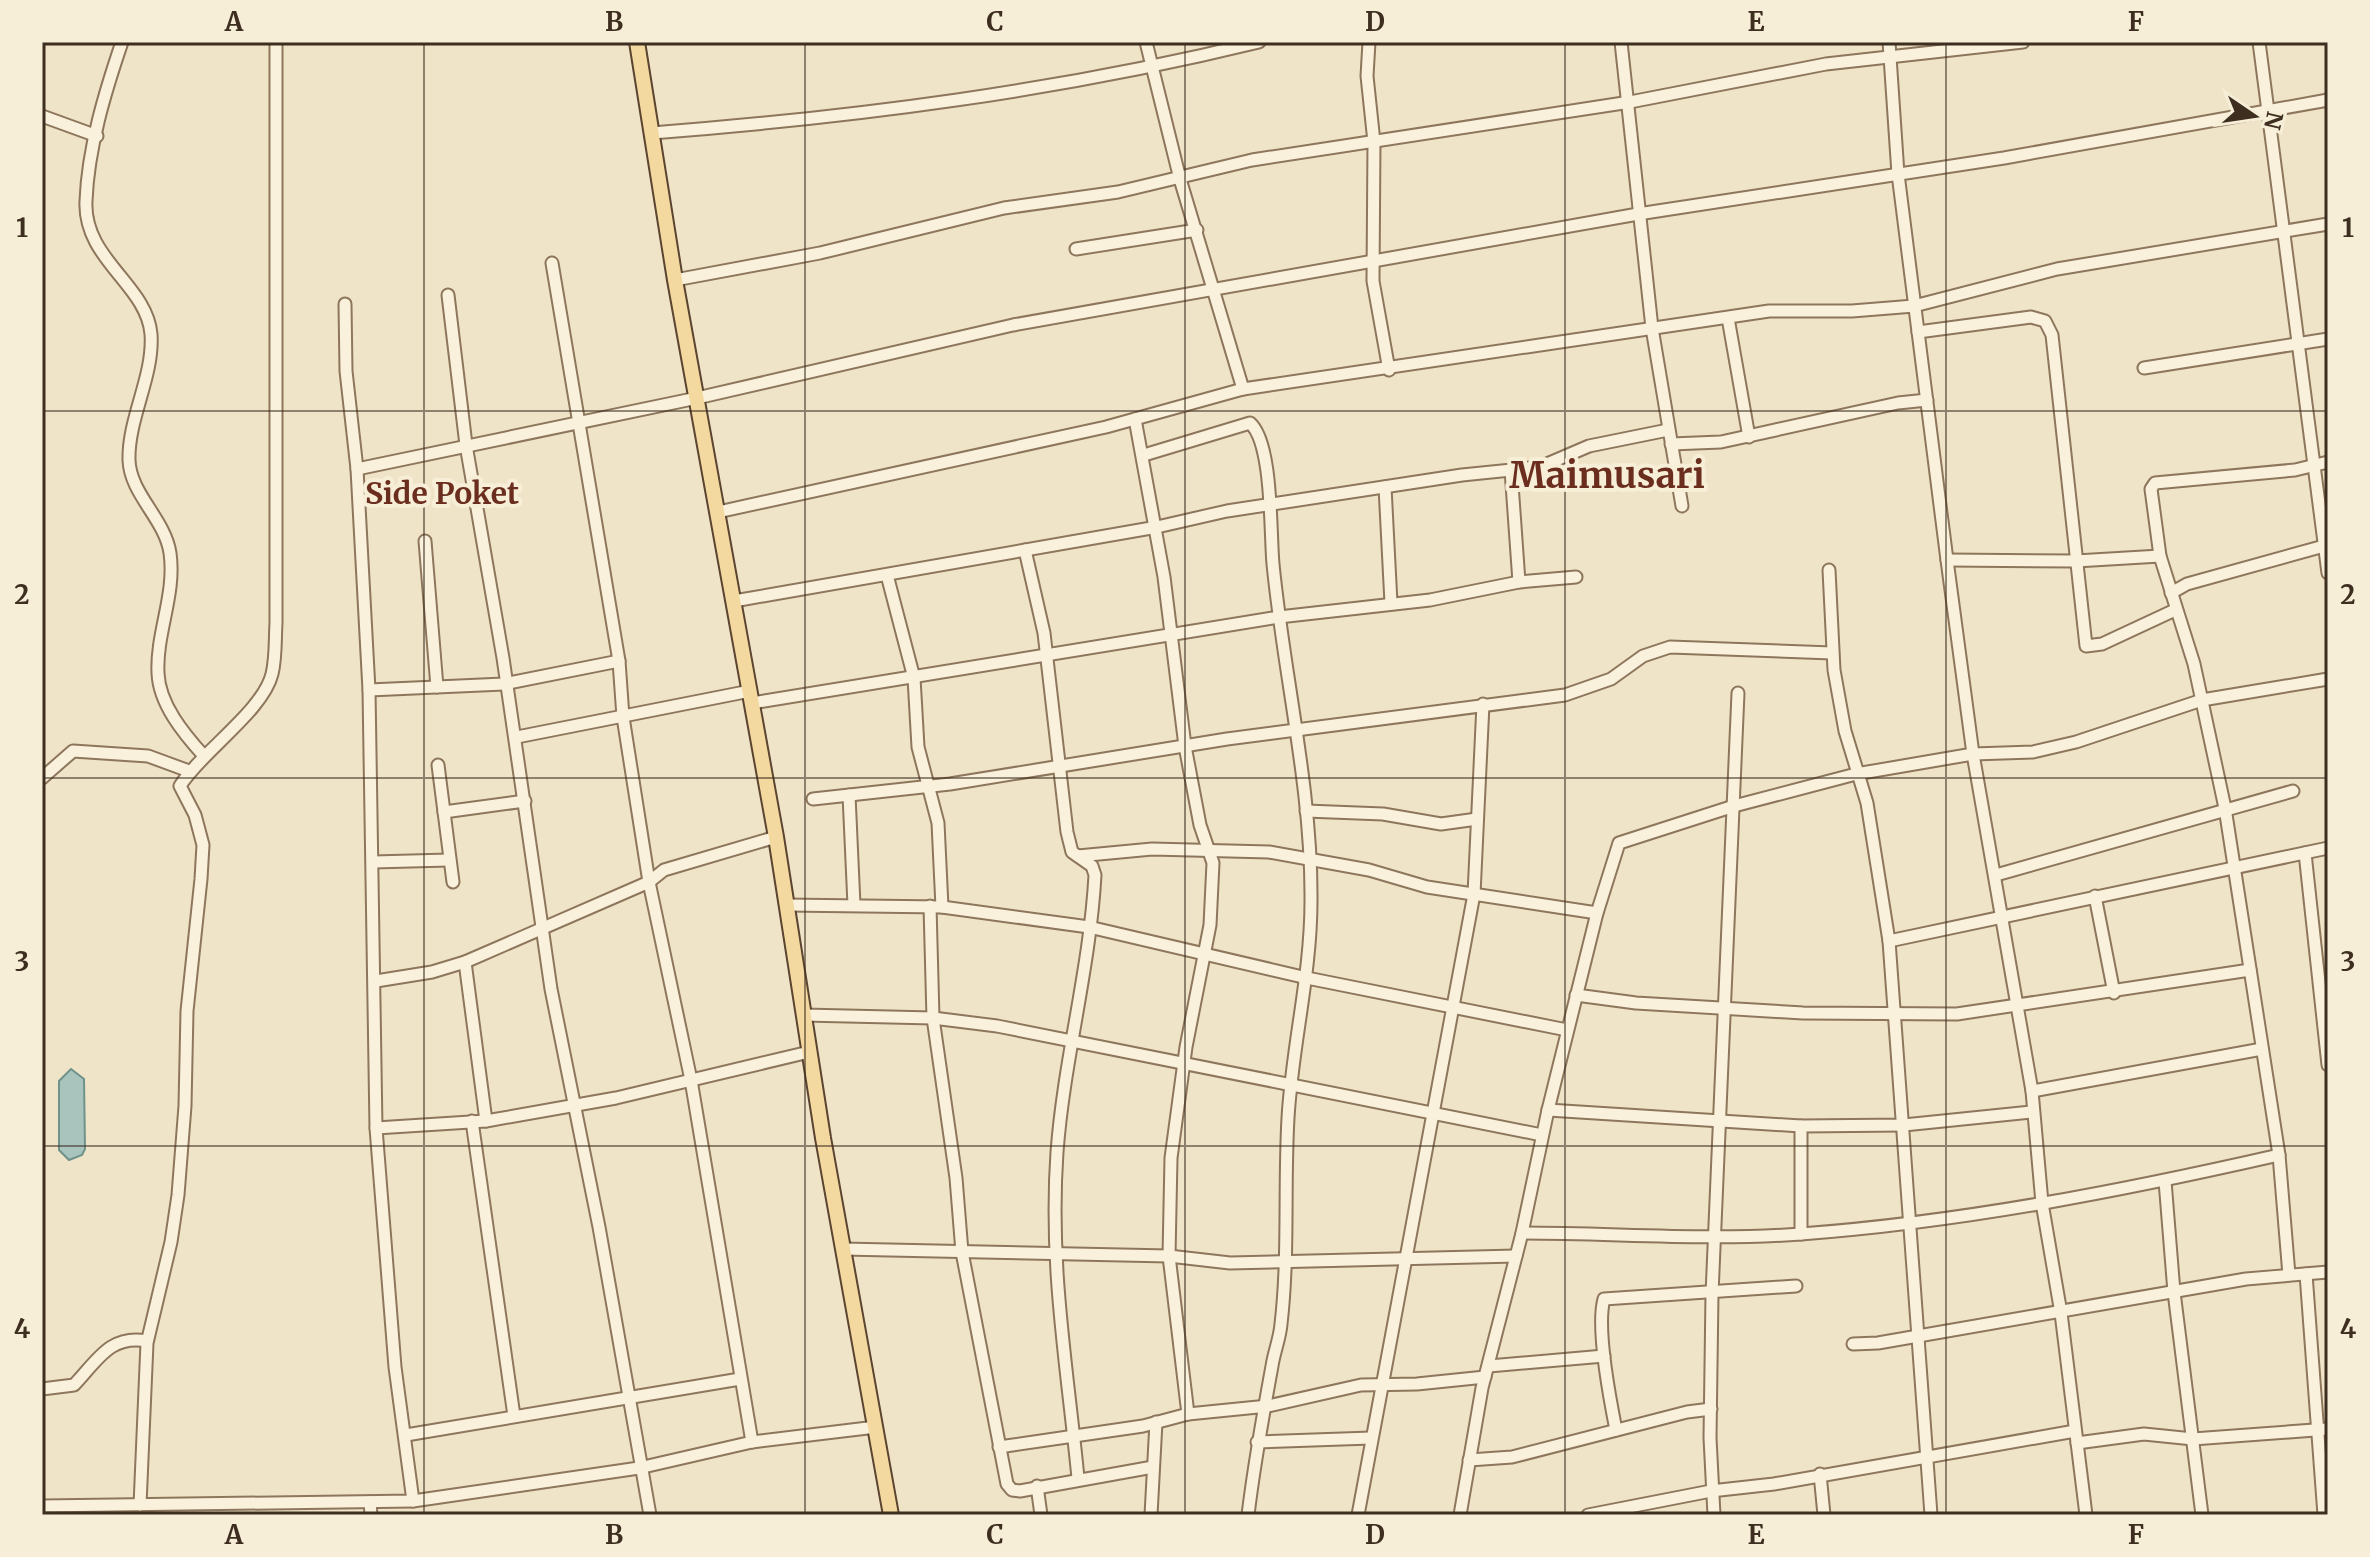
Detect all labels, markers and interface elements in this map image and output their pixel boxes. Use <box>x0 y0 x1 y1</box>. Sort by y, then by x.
text: A <box>224 5 244 38</box>
text: B <box>605 5 623 38</box>
text: C <box>986 5 1004 38</box>
text: D <box>1365 5 1385 38</box>
text: E <box>1748 5 1765 38</box>
text: F <box>2128 5 2144 38</box>
north arrow <box>2214 76 2294 156</box>
text: N <box>2258 109 2289 133</box>
text: 1 <box>16 211 28 244</box>
text: 1 <box>2342 211 2354 244</box>
district label: Maimusari <box>1509 453 1705 498</box>
district label: Side Poket <box>365 474 519 512</box>
text: 2 <box>14 578 30 611</box>
text: 2 <box>2340 578 2356 611</box>
text: 3 <box>15 945 29 978</box>
text: 3 <box>2341 945 2355 978</box>
text: 4 <box>14 1312 31 1345</box>
text: 4 <box>2340 1312 2357 1345</box>
text: A <box>224 1518 244 1551</box>
text: B <box>605 1518 623 1551</box>
text: C <box>986 1518 1004 1551</box>
text: D <box>1365 1518 1385 1551</box>
text: E <box>1748 1518 1765 1551</box>
text: F <box>2128 1518 2144 1551</box>

